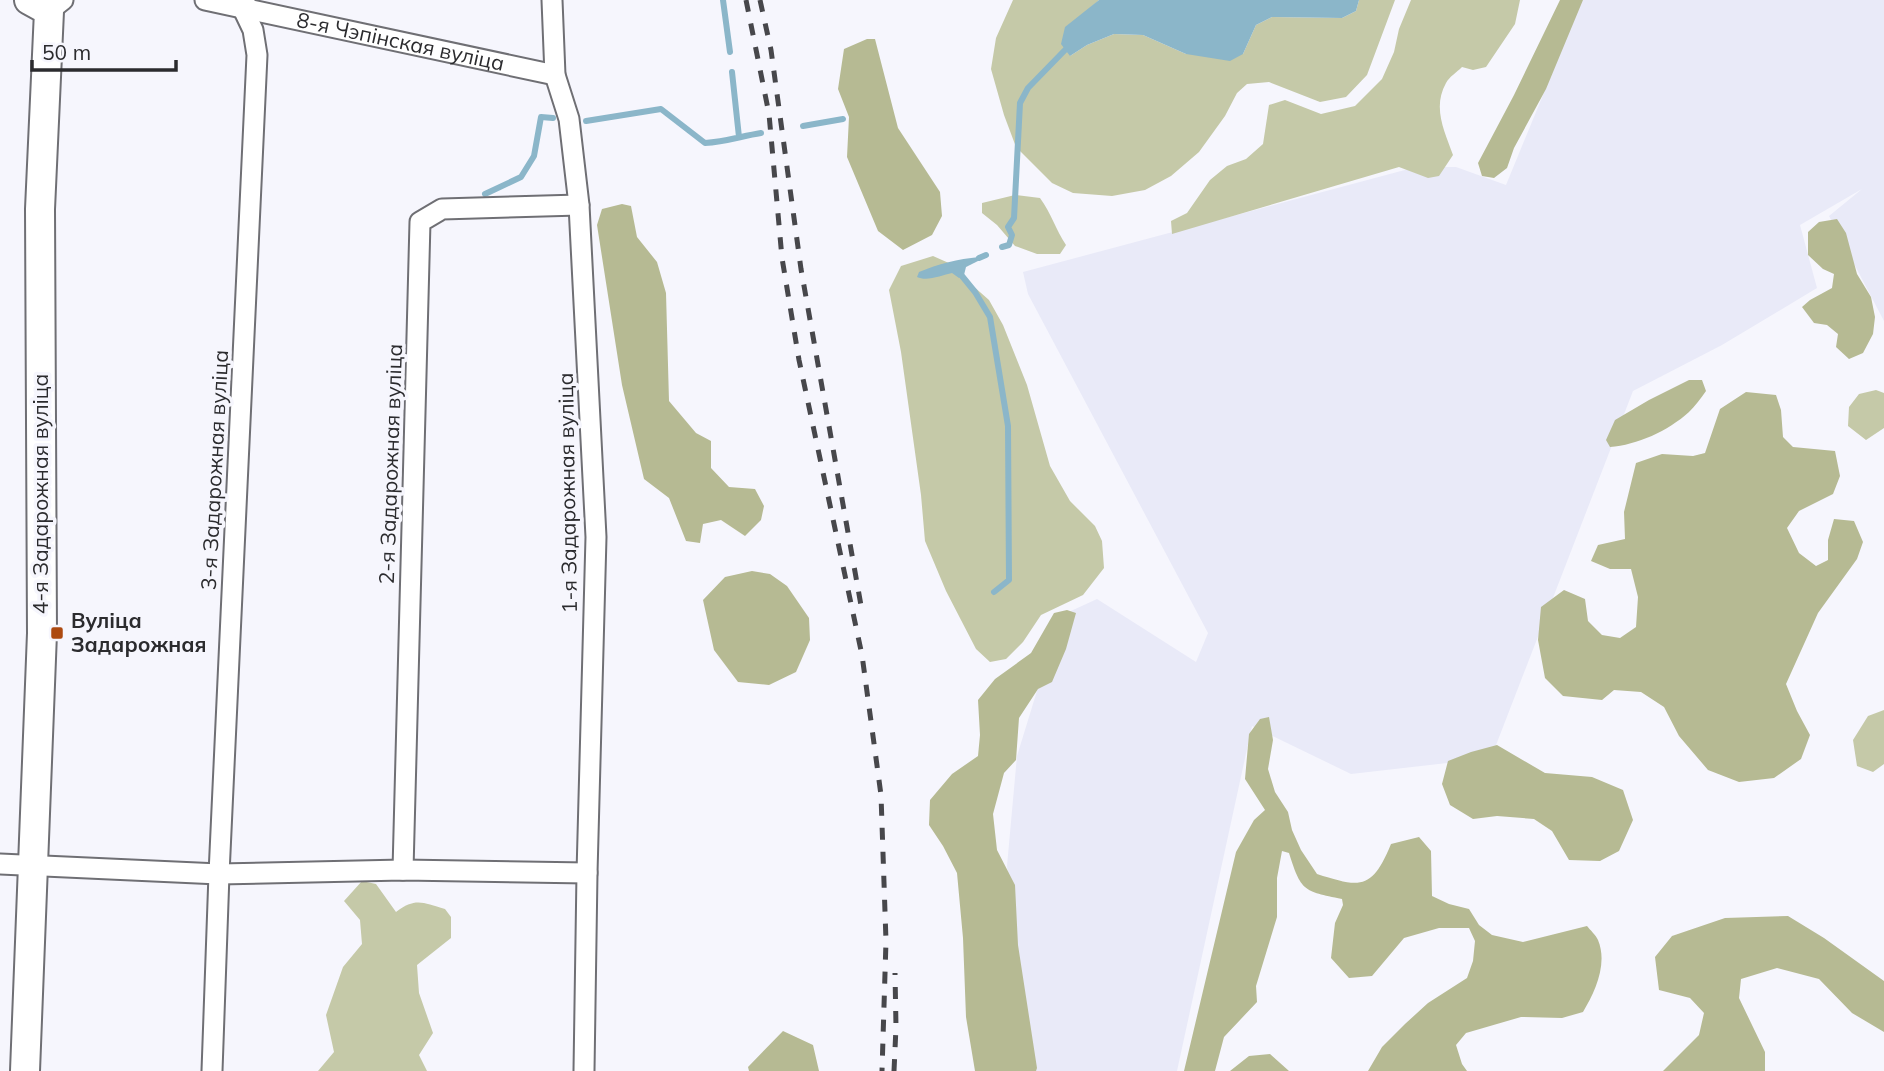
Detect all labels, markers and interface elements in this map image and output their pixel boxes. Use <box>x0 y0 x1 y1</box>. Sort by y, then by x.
street label: 8-я Чэпінская вуліца <box>295 6 507 76</box>
scale bar <box>32 28 175 72</box>
text: 50 m <box>42 39 91 65</box>
street label: 2-я Задарожная вуліца <box>373 343 407 585</box>
street label: 3-я Задарожная вуліца <box>195 349 233 591</box>
street label: 1-я Задарожная вуліца <box>552 372 582 614</box>
street label: 4-я Задарожная вуліца <box>27 374 53 614</box>
place label: Вуліца Задарожная <box>71 607 207 657</box>
marker: Вуліца Задарожная <box>49 625 65 641</box>

